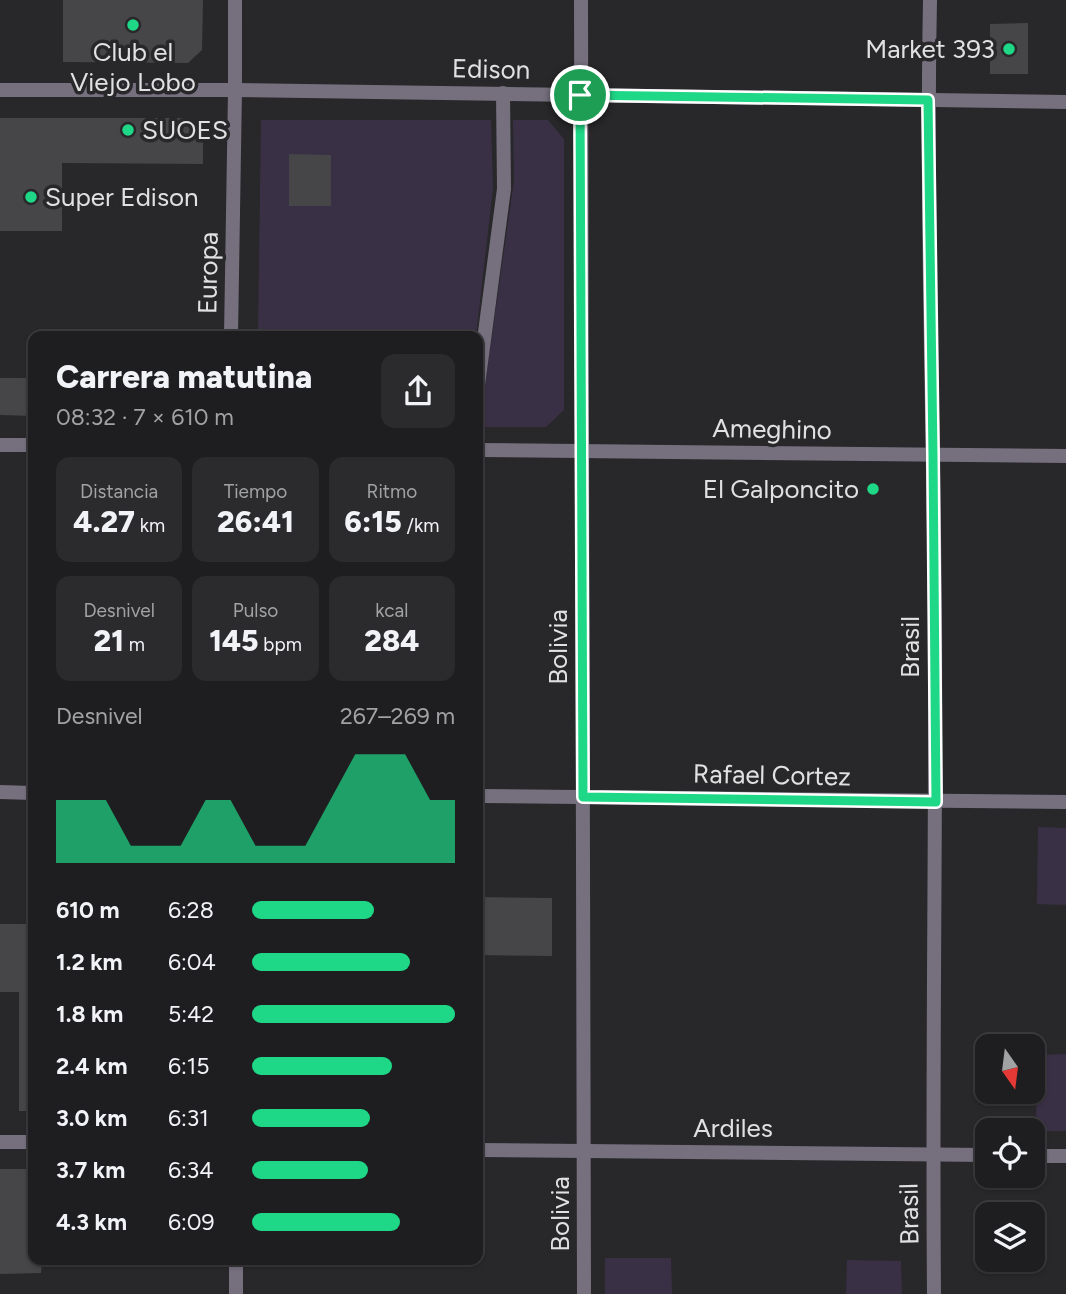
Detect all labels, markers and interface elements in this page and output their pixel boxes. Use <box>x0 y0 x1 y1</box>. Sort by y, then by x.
marker: Club el Viejo Lobo <box>125 17 141 33</box>
place label: Market 393 <box>865 33 995 65</box>
place label: Club el Viejo Lobo <box>70 36 196 98</box>
marker: Market 393 <box>1001 41 1017 57</box>
street label: Edison <box>452 52 530 86</box>
pin <box>550 65 610 125</box>
icon: arrive <box>561 76 599 114</box>
place label: SUOES <box>142 114 228 146</box>
marker: SUOES <box>120 122 136 138</box>
place label: Super Edison <box>45 181 199 213</box>
marker: Super Edison <box>23 189 39 205</box>
street label: Europa <box>191 232 225 314</box>
button: share <box>381 354 455 428</box>
text: Carrera matutina <box>56 358 312 396</box>
text: 08:32 · 7 × 610 m <box>56 403 234 431</box>
street label: Ameghino <box>712 412 832 446</box>
place label: El Galponcito <box>703 473 859 505</box>
text: Distancia <box>80 480 158 503</box>
text: Tiempo <box>224 480 287 503</box>
text: Ritmo <box>366 480 417 503</box>
marker: El Galponcito <box>865 481 881 497</box>
text: 4.27 <box>73 503 135 540</box>
text: 26:41 <box>217 503 294 540</box>
text: 6:15 <box>344 503 402 540</box>
text: km <box>135 514 165 537</box>
text: /km <box>402 514 439 537</box>
text: Desnivel <box>83 599 155 622</box>
text: Pulso <box>233 599 278 622</box>
text: kcal <box>375 599 408 622</box>
street label: Bolivia <box>542 609 574 685</box>
street label: Brasil <box>894 616 926 678</box>
text: 21 <box>94 622 124 659</box>
text: 145 <box>209 622 259 659</box>
text: 284 <box>364 622 419 659</box>
text: m <box>124 633 145 656</box>
text: bpm <box>259 633 302 656</box>
text: Desnivel <box>56 702 143 730</box>
text: 267–269 m <box>340 702 455 730</box>
street label: Rafael Cortez <box>693 758 851 792</box>
text: 610 m <box>56 896 119 924</box>
text: 6:28 <box>168 896 214 924</box>
text: 1.2 km <box>56 948 123 976</box>
text: 6:04 <box>168 948 216 976</box>
text: 1.8 km <box>56 1000 123 1028</box>
text: 5:42 <box>168 1000 214 1028</box>
north arrow <box>975 1034 1045 1104</box>
map controls <box>975 1034 1045 1272</box>
text: 2.4 km <box>56 1052 127 1080</box>
text: 6:15 <box>168 1052 210 1080</box>
text: 3.0 km <box>56 1104 127 1132</box>
text: 6:31 <box>168 1104 209 1132</box>
street label: Ardiles <box>693 1112 773 1144</box>
button: locate <box>975 1118 1045 1188</box>
text: 3.7 km <box>56 1156 125 1184</box>
text: 6:34 <box>168 1156 214 1184</box>
street label: Bolivia <box>544 1176 576 1252</box>
street label: Brasil <box>892 1183 926 1245</box>
button: layers <box>975 1202 1045 1272</box>
text: 4.3 km <box>56 1208 127 1236</box>
text: 6:09 <box>168 1208 215 1236</box>

